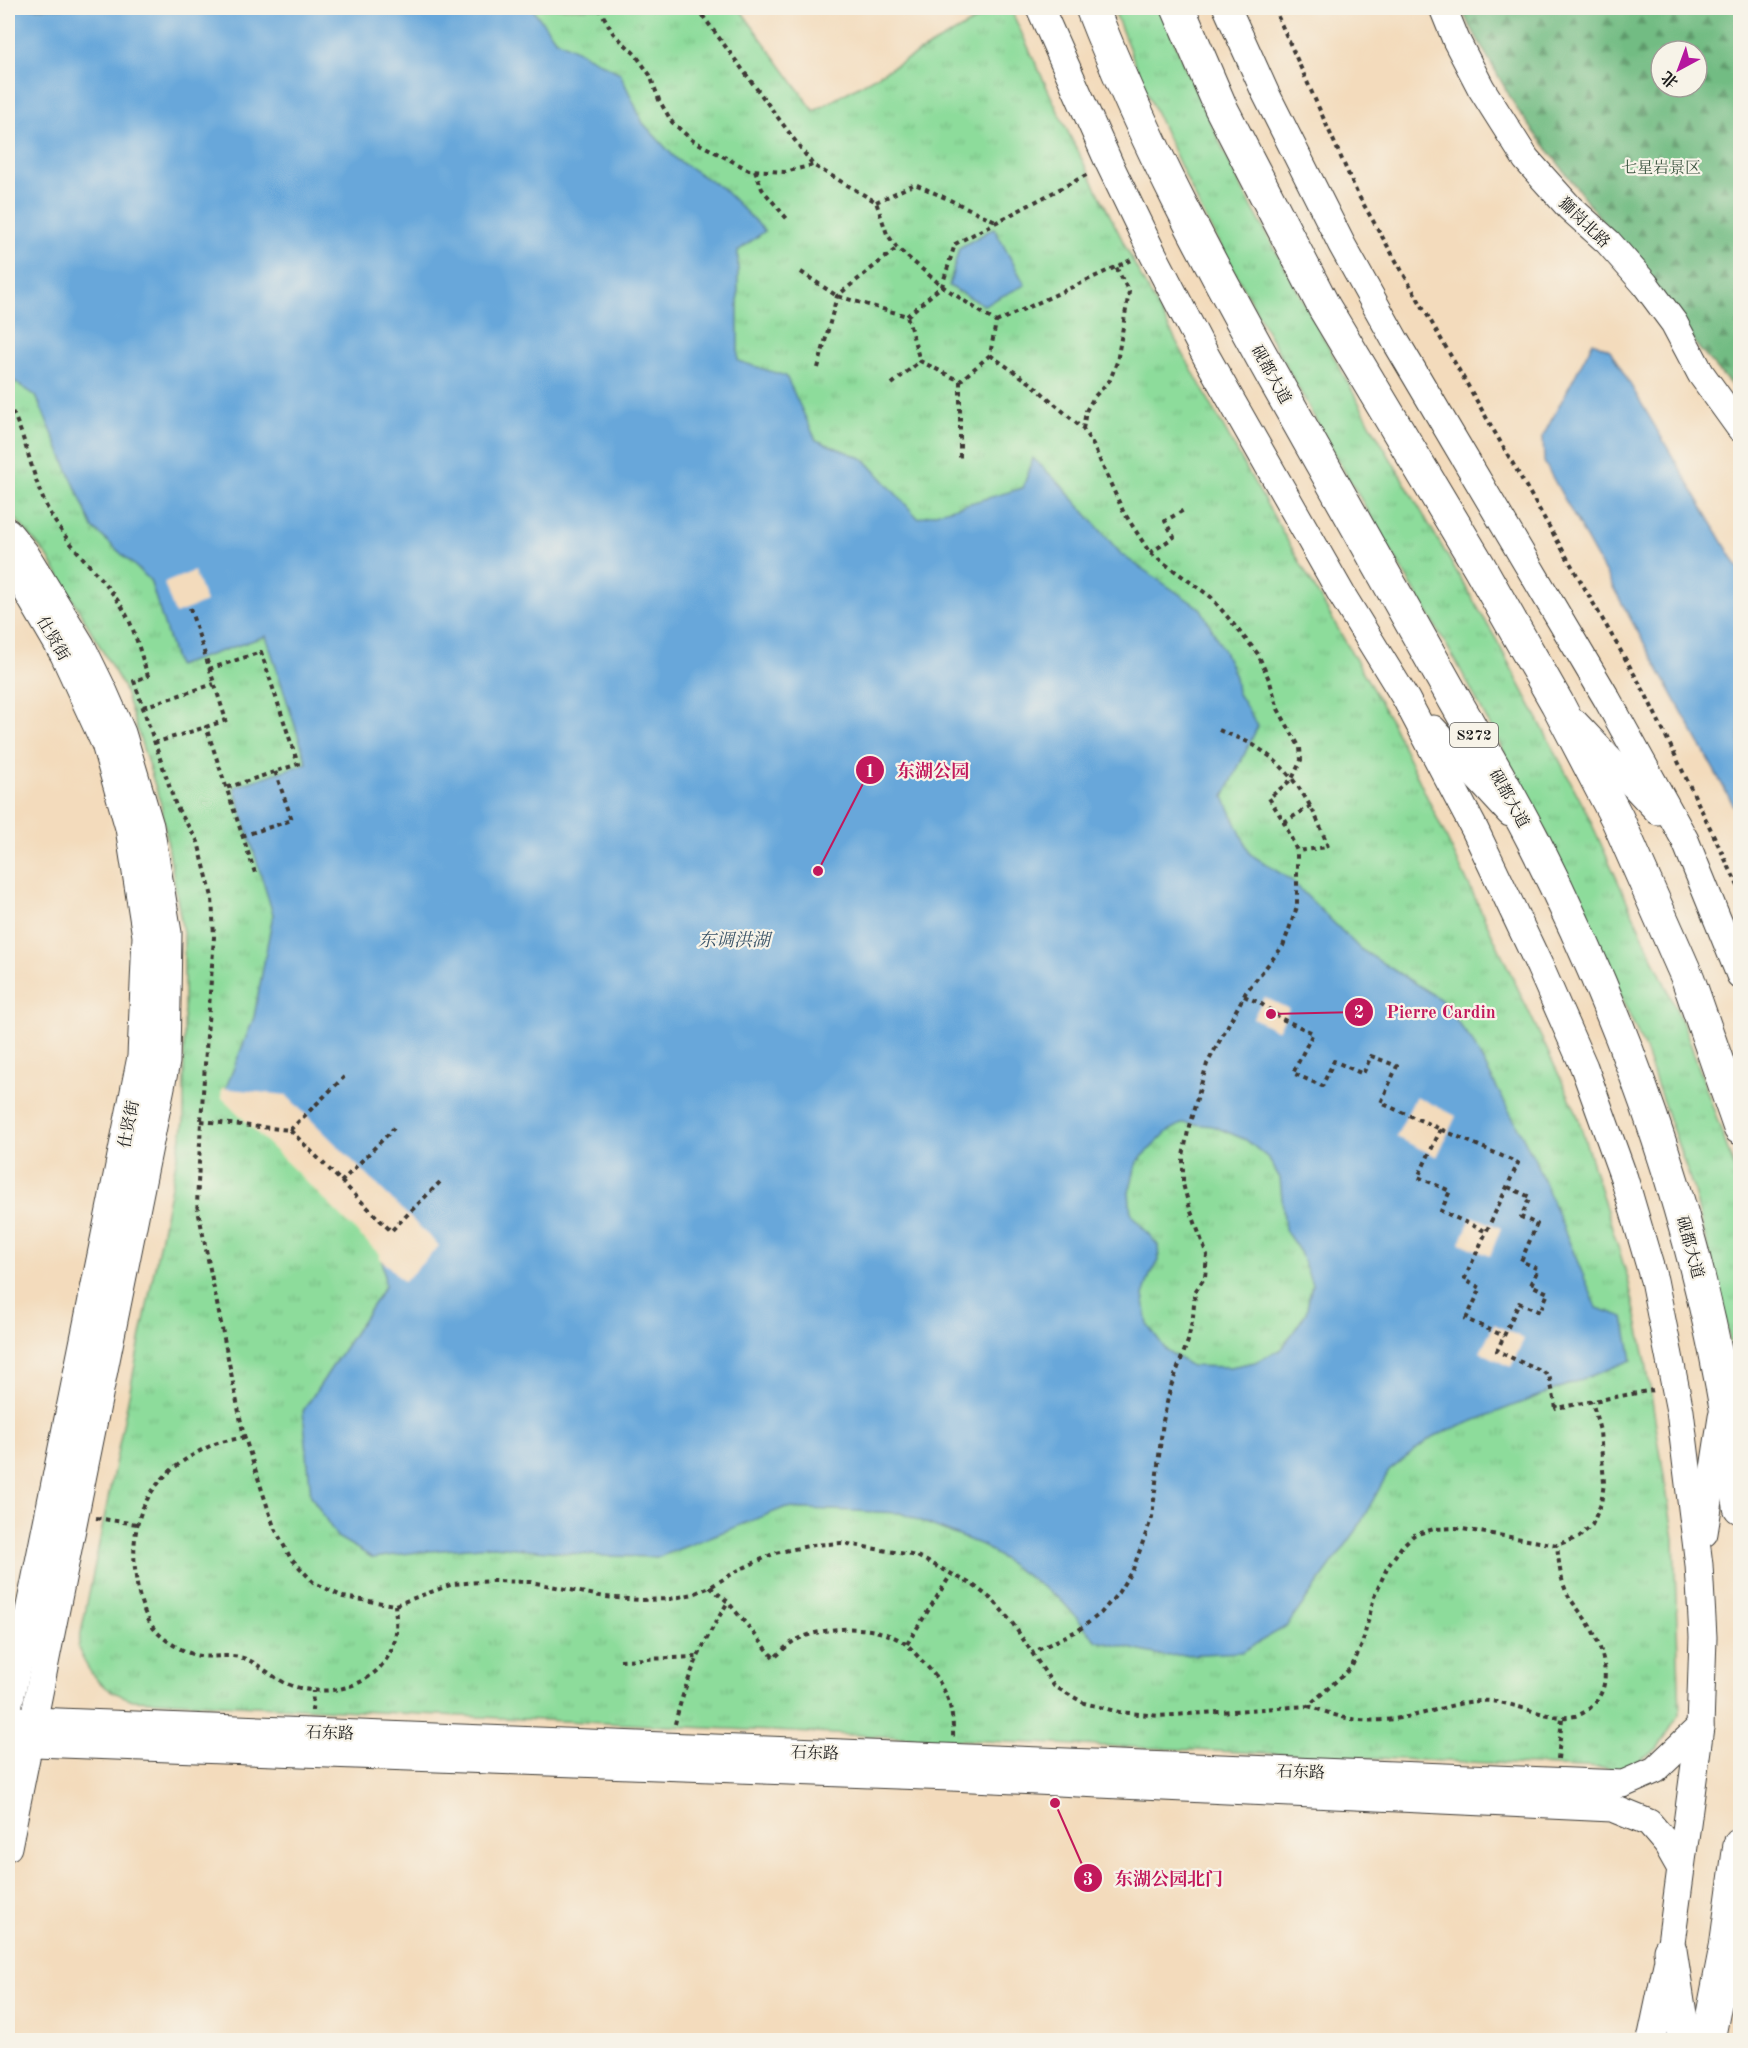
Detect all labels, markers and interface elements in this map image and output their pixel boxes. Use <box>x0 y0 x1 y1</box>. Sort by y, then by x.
north arrow <box>1649 39 1709 99</box>
text: 北 <box>1658 68 1682 92</box>
park label: 七星岩景区 <box>1621 159 1701 177</box>
street label: 獅岗北路 <box>1555 194 1614 251</box>
street label: 砚都大道 <box>1248 342 1295 407</box>
street label: 仕贤街 <box>33 613 73 664</box>
road number: S272 <box>1450 723 1498 747</box>
callout: 东湖公园 <box>855 752 981 788</box>
text: 东湖公园 <box>897 761 969 781</box>
text: 1 <box>865 763 875 781</box>
street label: 砚都大道 <box>1486 766 1533 831</box>
water label: 东调洪湖 <box>698 930 773 950</box>
callout: Pierre Cardin <box>1344 994 1508 1030</box>
text: 2 <box>1354 1004 1364 1022</box>
text: Pierre Cardin <box>1386 1004 1496 1022</box>
street label: 仕贤街 <box>116 1099 142 1149</box>
street label: 砚都大道 <box>1673 1214 1707 1281</box>
street label: 石东路 <box>306 1723 354 1743</box>
street label: 石东路 <box>791 1743 839 1763</box>
street label: 石东路 <box>1277 1762 1325 1782</box>
callout: 东湖公园北门 <box>1073 1860 1235 1896</box>
text: 东湖公园北门 <box>1115 1869 1223 1889</box>
text: 3 <box>1083 1871 1093 1889</box>

